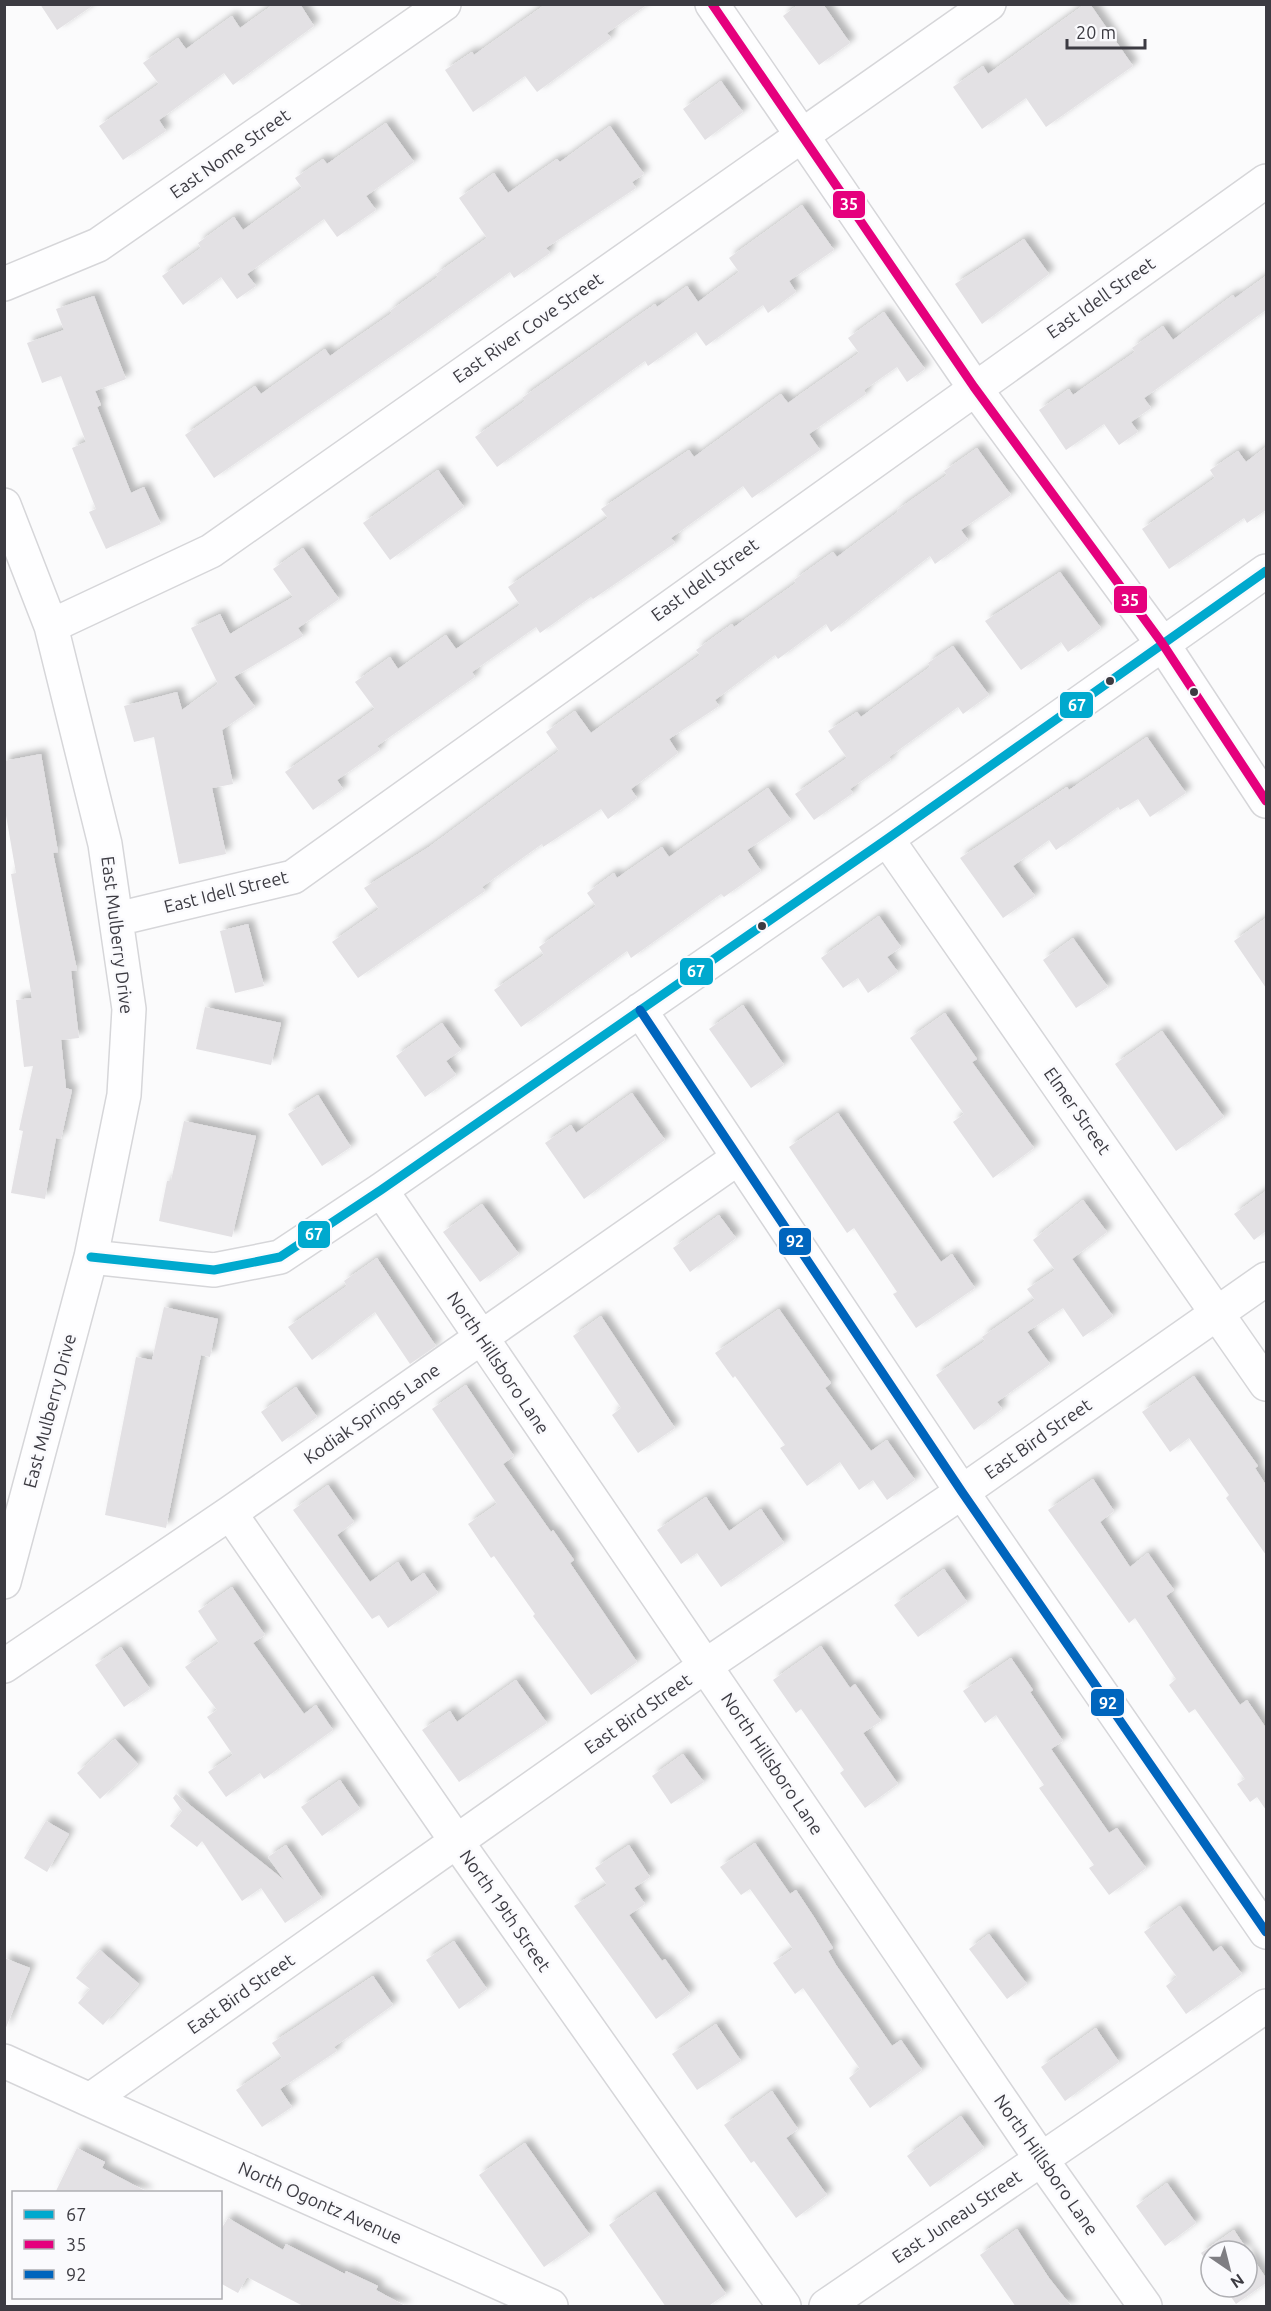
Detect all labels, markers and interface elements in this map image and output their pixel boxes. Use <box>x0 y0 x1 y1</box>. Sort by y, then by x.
scale bar <box>1067 12 1145 50</box>
text: 20 m <box>1076 22 1116 42</box>
street label: East Nome Street <box>166 104 293 202</box>
line badge: 35 <box>832 190 866 219</box>
text: 35 <box>840 195 858 213</box>
street label: East Idell Street <box>1043 253 1158 342</box>
street label: East River Cove Street <box>449 268 606 386</box>
street label: East Idell Street <box>647 534 762 625</box>
line badge: 35 <box>1113 585 1148 614</box>
text: 35 <box>1121 591 1139 609</box>
unlabelled marker <box>1104 675 1116 687</box>
unlabelled marker <box>1188 686 1200 698</box>
line badge: 67 <box>1059 691 1094 719</box>
text: 67 <box>1068 696 1086 714</box>
street label: East Mulberry Drive <box>98 855 138 1015</box>
street label: East Idell Street <box>162 866 290 916</box>
unlabelled marker <box>756 920 768 932</box>
line badge: 67 <box>679 957 714 986</box>
text: 67 <box>687 962 705 980</box>
street label: Elmer Street <box>1041 1063 1115 1158</box>
line badge: 67 <box>297 1220 331 1249</box>
text: 67 <box>305 1225 323 1243</box>
line badge: 92 <box>778 1227 812 1256</box>
text: 92 <box>786 1232 804 1250</box>
street label: North Hillsboro Lane <box>444 1288 554 1437</box>
street label: East Mulberry Drive <box>19 1331 79 1490</box>
street label: Kodiak Springs Lane <box>300 1359 443 1468</box>
street label: East Bird Street <box>980 1394 1095 1482</box>
street label: East Bird Street <box>580 1669 695 1757</box>
line badge: 92 <box>1090 1688 1125 1717</box>
street label: North Hillsboro Lane <box>718 1689 828 1838</box>
text: 92 <box>1099 1694 1117 1712</box>
street label: North 19th Street <box>456 1846 555 1975</box>
street label: East Bird Street <box>183 1949 298 2037</box>
street label: North Hillsboro Lane <box>991 2090 1103 2239</box>
street label: North Ogontz Avenue <box>236 2157 405 2247</box>
street label: East Juneau Street <box>888 2165 1025 2267</box>
legend <box>12 2191 222 2299</box>
text: 67 <box>66 2204 86 2224</box>
text: 35 <box>66 2234 86 2254</box>
north arrow <box>1199 2239 1259 2299</box>
text: 92 <box>66 2264 86 2284</box>
text: N <box>1228 2270 1248 2292</box>

